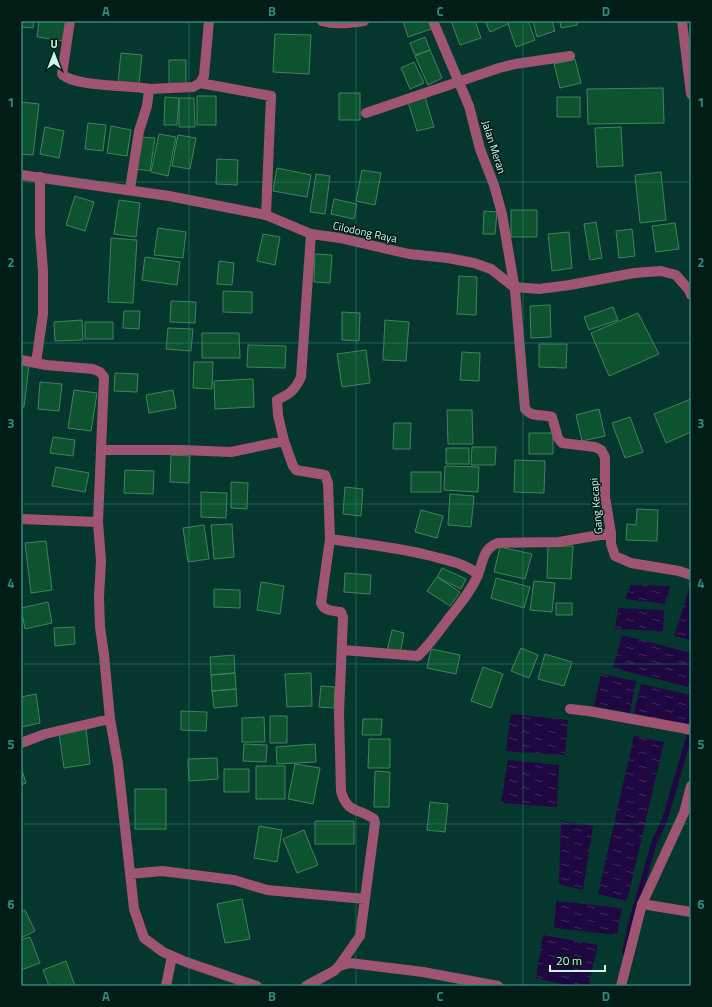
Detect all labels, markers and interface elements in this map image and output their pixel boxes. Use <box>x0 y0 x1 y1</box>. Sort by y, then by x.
text: A <box>102 1 110 21</box>
text: B <box>268 1 276 21</box>
text: C <box>436 1 444 21</box>
text: D <box>602 1 610 21</box>
north arrow <box>34 34 74 74</box>
text: U <box>50 36 58 52</box>
text: 1 <box>7 92 15 112</box>
text: 1 <box>697 92 705 112</box>
street label: Jalan Meran <box>478 118 510 176</box>
street label: Cilodong Raya <box>331 217 399 247</box>
text: 2 <box>7 252 15 272</box>
text: 2 <box>697 252 705 272</box>
text: 3 <box>7 413 15 433</box>
text: 3 <box>697 413 705 433</box>
street label: Gang Kecapi <box>586 477 606 535</box>
text: 4 <box>7 573 15 593</box>
text: 4 <box>697 573 705 593</box>
text: 5 <box>7 734 15 754</box>
text: 5 <box>697 734 705 754</box>
text: 6 <box>7 894 15 914</box>
text: 6 <box>697 894 705 914</box>
scale bar <box>550 947 605 973</box>
text: 20 m <box>556 951 582 970</box>
text: A <box>102 986 110 1006</box>
text: B <box>268 986 276 1006</box>
text: C <box>436 986 444 1006</box>
text: D <box>602 986 610 1006</box>

